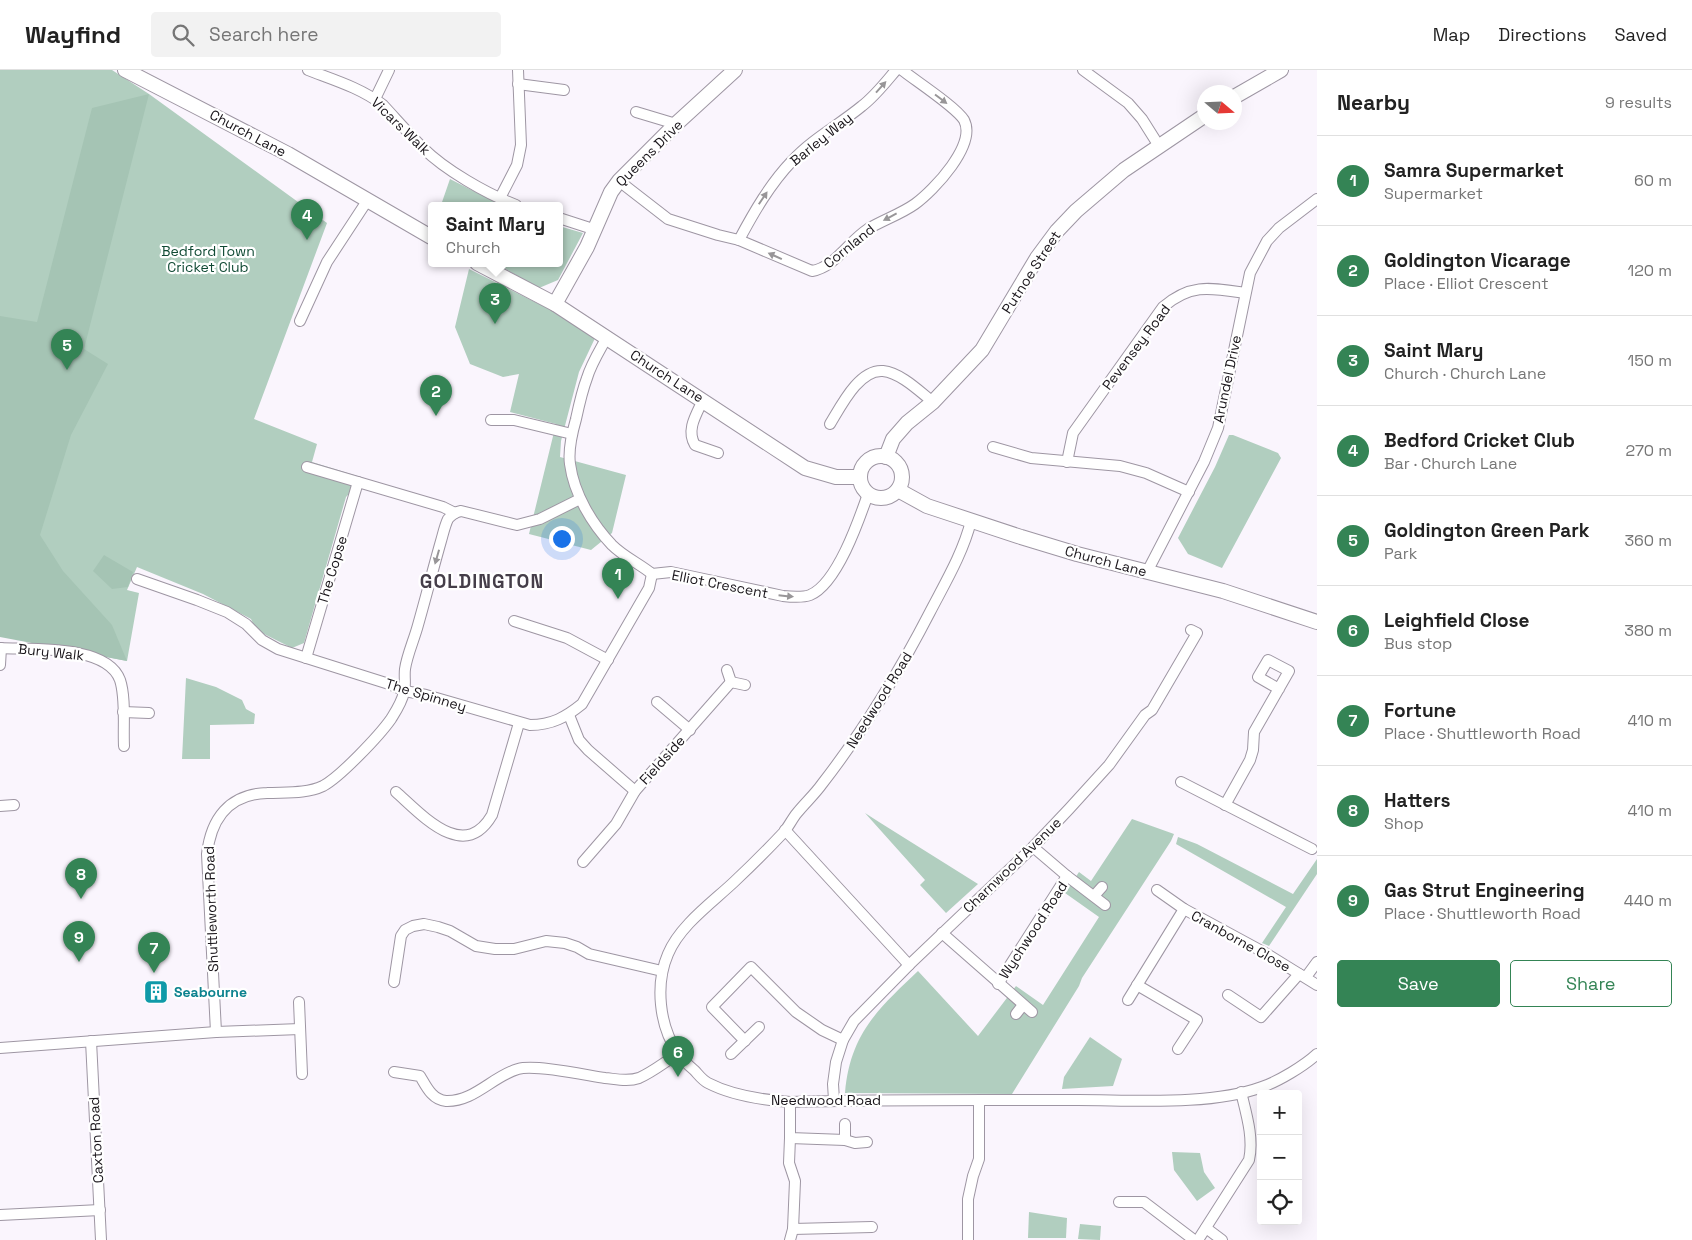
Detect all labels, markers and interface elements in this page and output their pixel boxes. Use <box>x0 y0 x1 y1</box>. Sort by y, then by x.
search box <box>151 12 501 57</box>
text: Wayfind <box>25 19 121 50</box>
icon: search <box>169 21 197 49</box>
text: Search here <box>209 22 319 47</box>
text: Map <box>1433 23 1470 46</box>
text: Directions <box>1498 23 1587 46</box>
text: Saved <box>1615 23 1667 46</box>
one-way arrow <box>875 82 887 94</box>
north arrow <box>1197 85 1242 130</box>
text: Nearby <box>1337 89 1410 116</box>
text: 9 results <box>1605 92 1672 113</box>
street label: Vicars Walk <box>368 93 435 159</box>
one-way arrow <box>934 94 947 105</box>
street label: Church Lane <box>207 105 289 161</box>
street label: Barley Way <box>786 108 856 170</box>
street label: Queens Drive <box>612 116 686 190</box>
text: Samra Supermarket <box>1384 158 1564 183</box>
text: 1 <box>1349 170 1357 191</box>
text: 60 m <box>1634 170 1672 191</box>
text: Supermarket <box>1384 183 1483 204</box>
one-way arrow <box>758 191 768 204</box>
pin: 4 <box>291 199 323 240</box>
popup <box>428 202 563 267</box>
text: Saint Mary <box>446 212 545 237</box>
one-way arrow <box>882 213 897 221</box>
street label: Cornland <box>820 220 878 272</box>
street label: Putnoe Street <box>997 227 1065 317</box>
text: Church <box>446 237 501 258</box>
park label: Bedford Town Cricket Club <box>161 242 255 276</box>
text: Goldington Vicarage <box>1384 248 1571 273</box>
one-way arrow <box>768 252 782 260</box>
text: 2 <box>1348 260 1358 281</box>
text: 120 m <box>1628 260 1672 281</box>
text: Place · Elliot Crescent <box>1384 273 1549 294</box>
pin: 3 <box>479 283 511 324</box>
street label: Pevensey Road <box>1098 301 1174 393</box>
pin: 5 <box>51 329 83 370</box>
street label: Arundel Drive <box>1209 334 1245 424</box>
text: Saint Mary <box>1384 338 1483 363</box>
street label: Church Lane <box>627 346 707 406</box>
text: 3 <box>1348 350 1358 371</box>
text: 150 m <box>1628 350 1672 371</box>
text: Church · Church Lane <box>1384 363 1546 384</box>
pin: 2 <box>420 375 452 416</box>
text: Bedford Cricket Club <box>1384 428 1575 453</box>
text: 4 <box>1348 440 1358 461</box>
text: 270 m <box>1625 440 1672 461</box>
text: Bar · Church Lane <box>1384 453 1517 474</box>
text: Goldington Green Park <box>1384 518 1589 543</box>
your location <box>549 526 575 552</box>
text: 5 <box>1348 530 1358 551</box>
text: 360 m <box>1624 530 1672 551</box>
street label: The Copse <box>313 533 351 607</box>
street label: Church Lane <box>1063 541 1149 581</box>
text: Park <box>1384 543 1417 564</box>
one-way arrow <box>432 550 440 565</box>
pin: 1 <box>602 558 634 599</box>
street label: Elliot Crescent <box>670 566 770 602</box>
district label: GOLDINGTON <box>420 569 544 594</box>
one-way arrow <box>778 592 794 600</box>
text: Leighfield Close <box>1384 608 1529 633</box>
text: 6 <box>1348 620 1358 641</box>
text: 380 m <box>1624 620 1672 641</box>
text: Bus stop <box>1384 633 1452 654</box>
street label: Bury Walk <box>17 640 85 664</box>
street label: Needwood Road <box>842 648 916 752</box>
street label: The Spinney <box>383 674 469 716</box>
text: Fortune <box>1384 698 1456 723</box>
text: 7 <box>1349 710 1357 731</box>
text: 410 m <box>1628 710 1672 731</box>
text: Place · Shuttleworth Road <box>1384 723 1581 744</box>
street label: Fieldside <box>635 732 689 788</box>
text: Hatters <box>1384 788 1451 813</box>
text: 8 <box>1348 800 1358 821</box>
text: 410 m <box>1628 800 1672 821</box>
street label: Charnwood Avenue <box>959 813 1065 917</box>
text: Shop <box>1384 813 1424 834</box>
street label: Shuttleworth Road <box>200 846 222 972</box>
pin: 8 <box>65 858 97 899</box>
street label: Wychwood Road <box>995 878 1071 982</box>
text: Gas Strut Engineering <box>1384 878 1585 903</box>
text: 9 <box>1348 890 1358 911</box>
text: 440 m <box>1624 890 1672 911</box>
text: Place · Shuttleworth Road <box>1384 903 1581 924</box>
street label: Cranborne Close <box>1188 906 1294 976</box>
pin: 9 <box>63 921 95 962</box>
pin: 7 <box>138 932 170 973</box>
button: Save <box>1337 960 1500 1007</box>
button: Share <box>1510 960 1672 1007</box>
building icon: Seabourne <box>143 979 169 1005</box>
place label: Seabourne <box>174 983 247 1001</box>
pin: 6 <box>662 1036 694 1077</box>
map controls <box>1257 1090 1302 1225</box>
button: + <box>1257 1090 1302 1135</box>
street label: Needwood Road <box>771 1091 881 1109</box>
street label: Caxton Road <box>85 1096 107 1184</box>
button: − <box>1257 1135 1302 1180</box>
button: locate <box>1257 1180 1302 1225</box>

